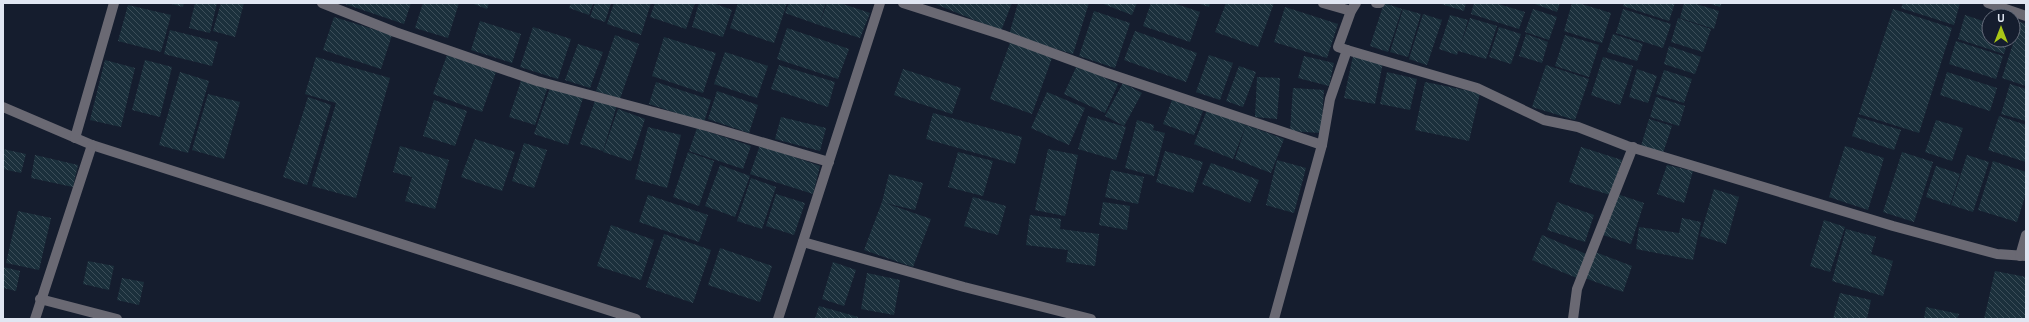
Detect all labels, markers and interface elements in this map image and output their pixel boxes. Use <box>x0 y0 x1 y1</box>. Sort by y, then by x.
north arrow <box>1981 8 2021 48</box>
text: U <box>1997 11 2005 25</box>

